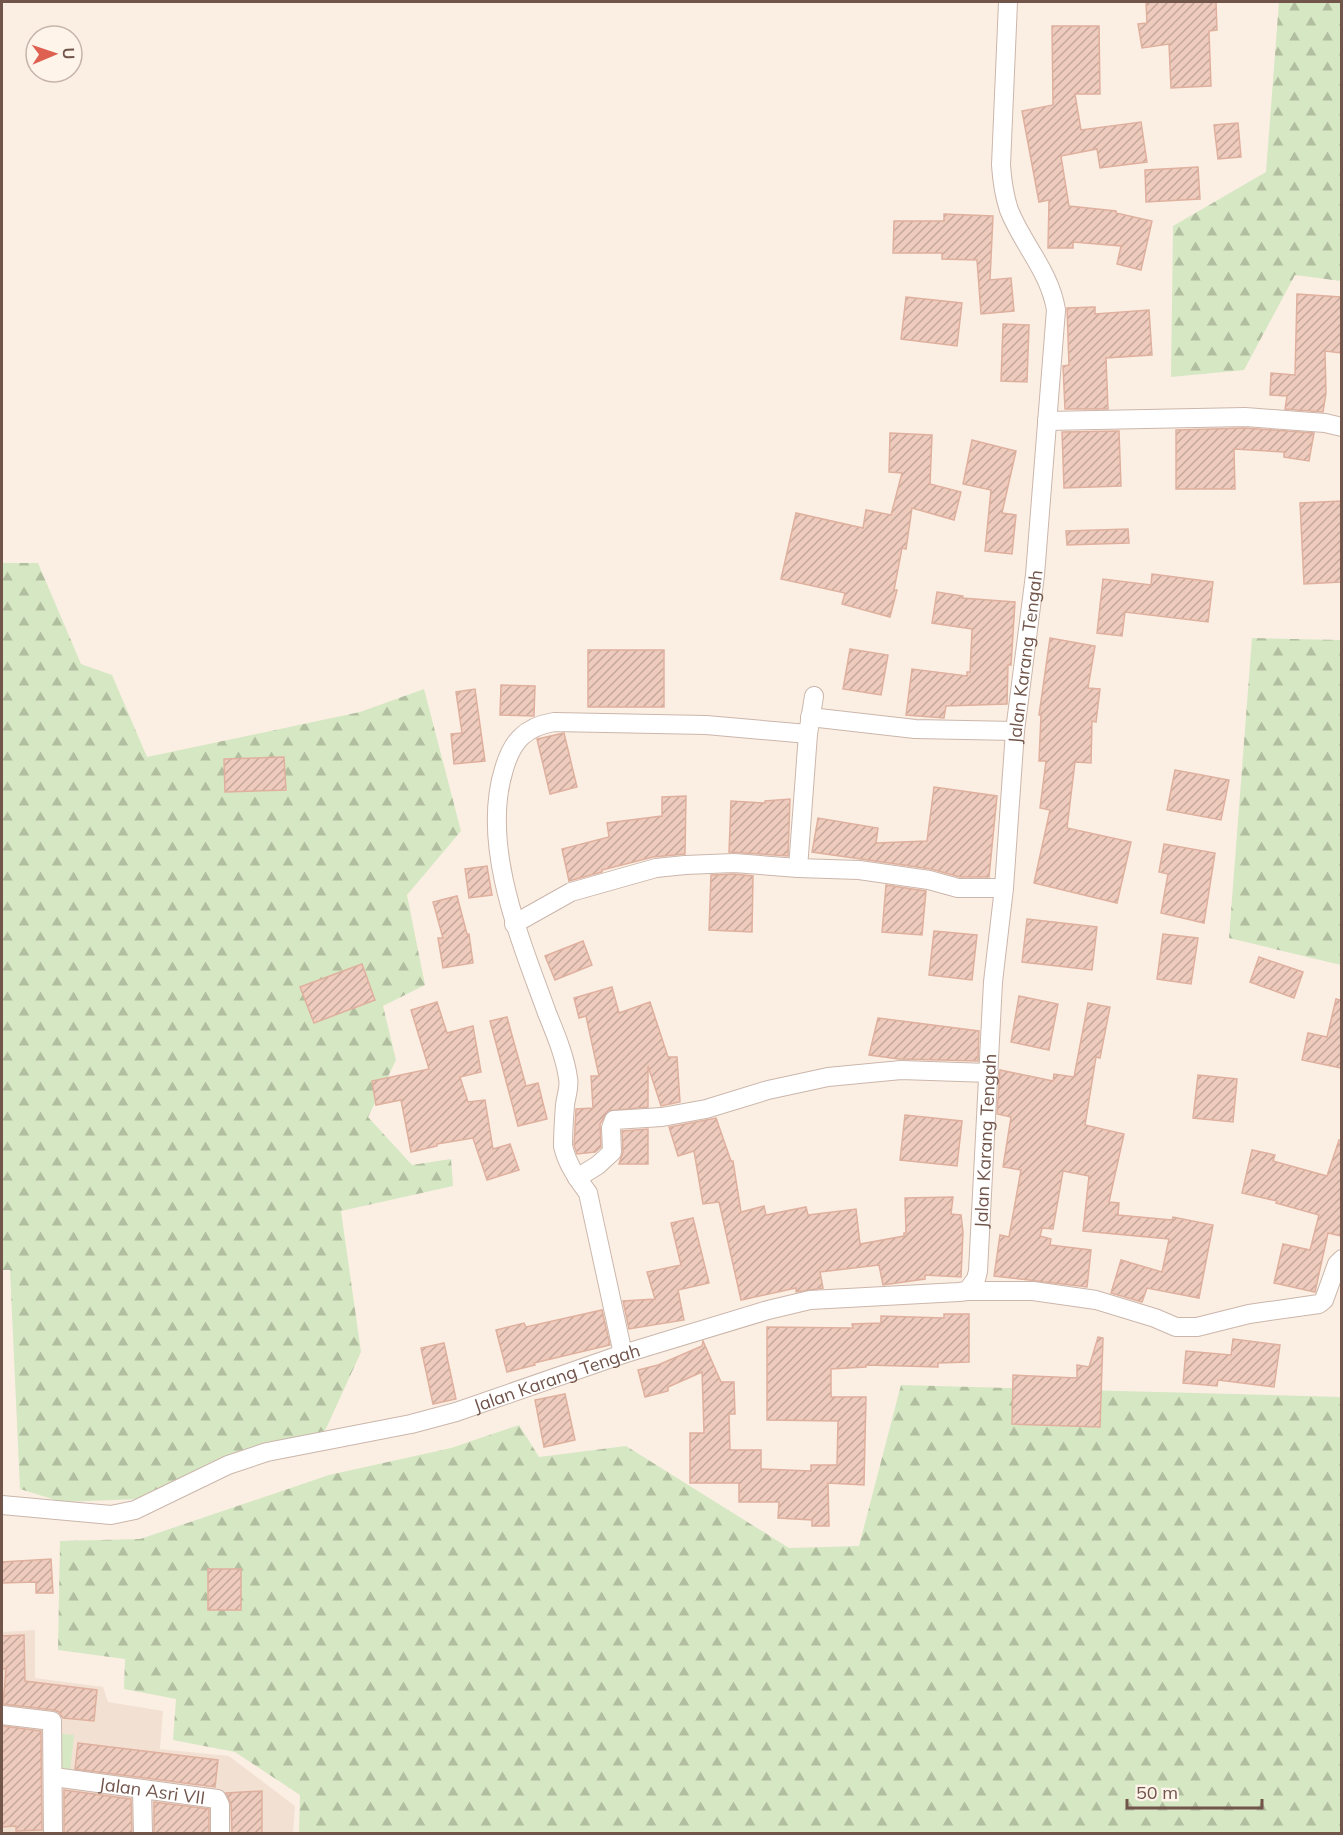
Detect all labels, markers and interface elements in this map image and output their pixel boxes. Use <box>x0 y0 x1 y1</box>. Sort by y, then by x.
north arrow <box>24 24 84 84</box>
text: U <box>59 47 79 60</box>
street label: Jalan Karang Tengah <box>1003 569 1047 744</box>
street label: Jalan Karang Tengah <box>969 1053 1001 1229</box>
street label: Jalan Karang Tengah <box>470 1338 643 1417</box>
street label: Jalan Asri VII <box>98 1772 206 1809</box>
scale bar <box>1127 1772 1262 1810</box>
text: 50 m <box>1136 1781 1178 1804</box>

